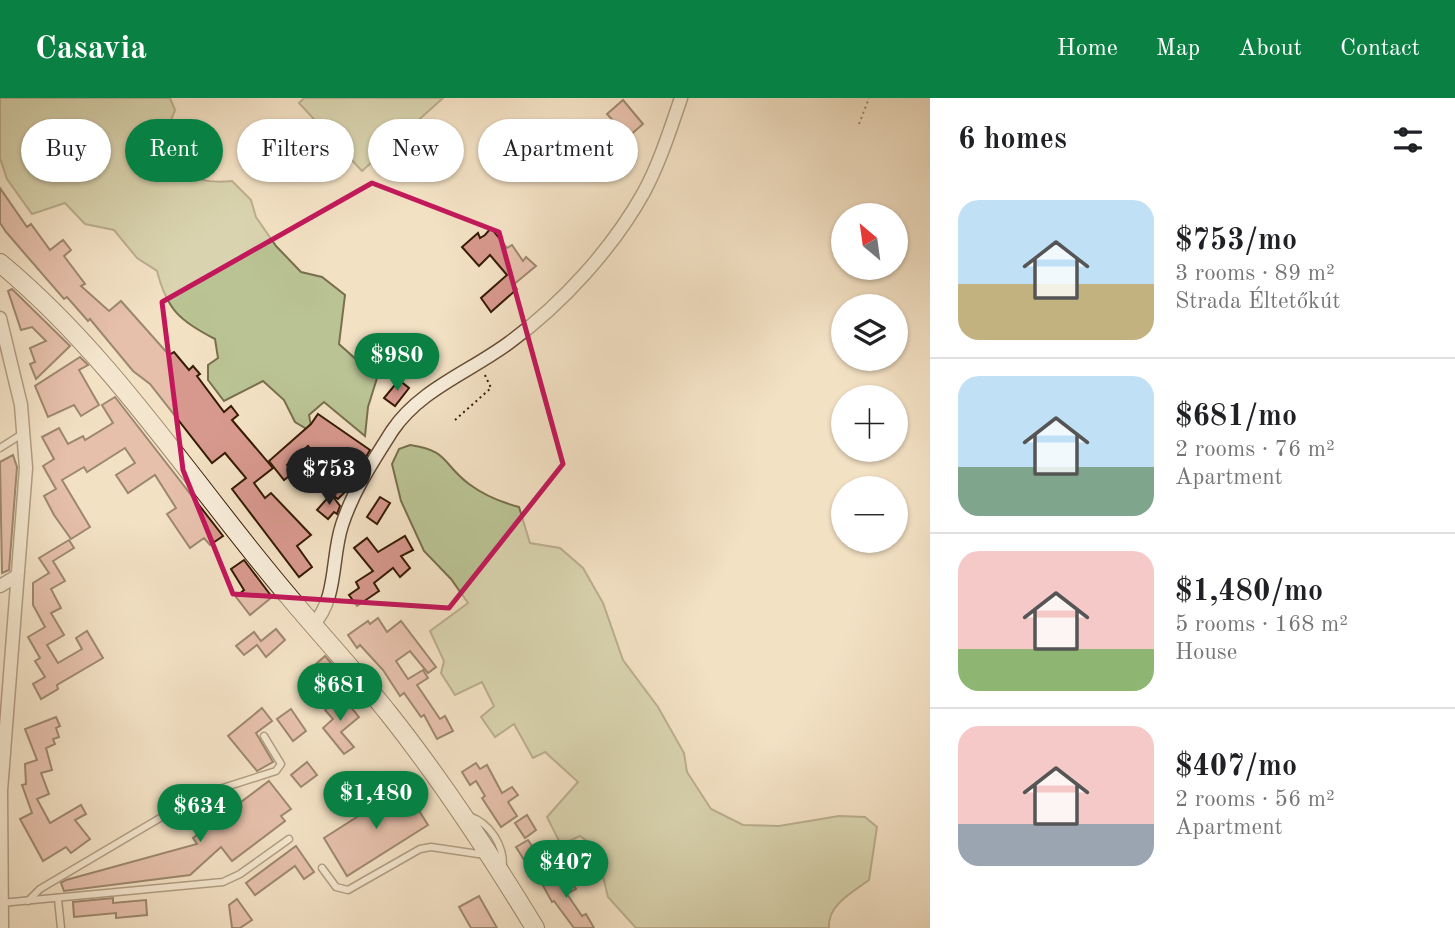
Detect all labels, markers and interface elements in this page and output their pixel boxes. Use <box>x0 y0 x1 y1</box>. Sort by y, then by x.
text: Casavia <box>35 33 147 66</box>
text: Home <box>1057 37 1118 61</box>
text: Map <box>1156 37 1200 61</box>
text: About <box>1238 37 1302 61</box>
text: Contact <box>1340 37 1420 61</box>
chip: Buy <box>21 119 111 182</box>
chip: Rent <box>125 119 223 182</box>
chip: Filters <box>237 119 354 182</box>
chip: New <box>368 119 464 182</box>
chip: Apartment <box>478 119 638 182</box>
icon: filters <box>1389 121 1427 159</box>
text: 6 homes <box>958 125 1067 155</box>
north arrow <box>831 203 908 280</box>
map controls <box>831 203 908 553</box>
text: $753/mo <box>1175 226 1297 256</box>
icon: home <box>1014 228 1098 312</box>
text: 3 rooms · 89 m² <box>1175 262 1335 285</box>
text: Strada Éltetőkút <box>1175 290 1340 313</box>
button: layers <box>831 294 908 371</box>
pin: $980 <box>356 334 438 393</box>
text: $980 <box>370 344 424 367</box>
button: + <box>831 385 908 462</box>
text: $681/mo <box>1175 402 1297 432</box>
icon: home <box>1014 404 1098 488</box>
text: 2 rooms · 76 m² <box>1175 438 1335 461</box>
pin: $753 <box>288 448 370 507</box>
text: $753 <box>302 458 356 481</box>
text: Apartment <box>1175 466 1283 489</box>
button: − <box>831 476 908 553</box>
text: $1,480/mo <box>1175 577 1323 607</box>
icon: home <box>1014 579 1098 663</box>
text: 5 rooms · 168 m² <box>1175 613 1348 636</box>
text: House <box>1175 641 1237 664</box>
pin: $681 <box>299 664 381 723</box>
text: $681 <box>313 674 367 697</box>
text: $407/mo <box>1175 752 1297 782</box>
icon: home <box>1014 754 1098 838</box>
pin: $1,480 <box>319 772 433 831</box>
text: $1,480 <box>339 782 413 805</box>
pin: $634 <box>159 784 241 844</box>
text: 2 rooms · 56 m² <box>1175 788 1335 811</box>
text: $634 <box>173 795 227 818</box>
text: Apartment <box>1175 816 1283 839</box>
pin: $407 <box>525 840 607 900</box>
text: $407 <box>539 851 593 874</box>

